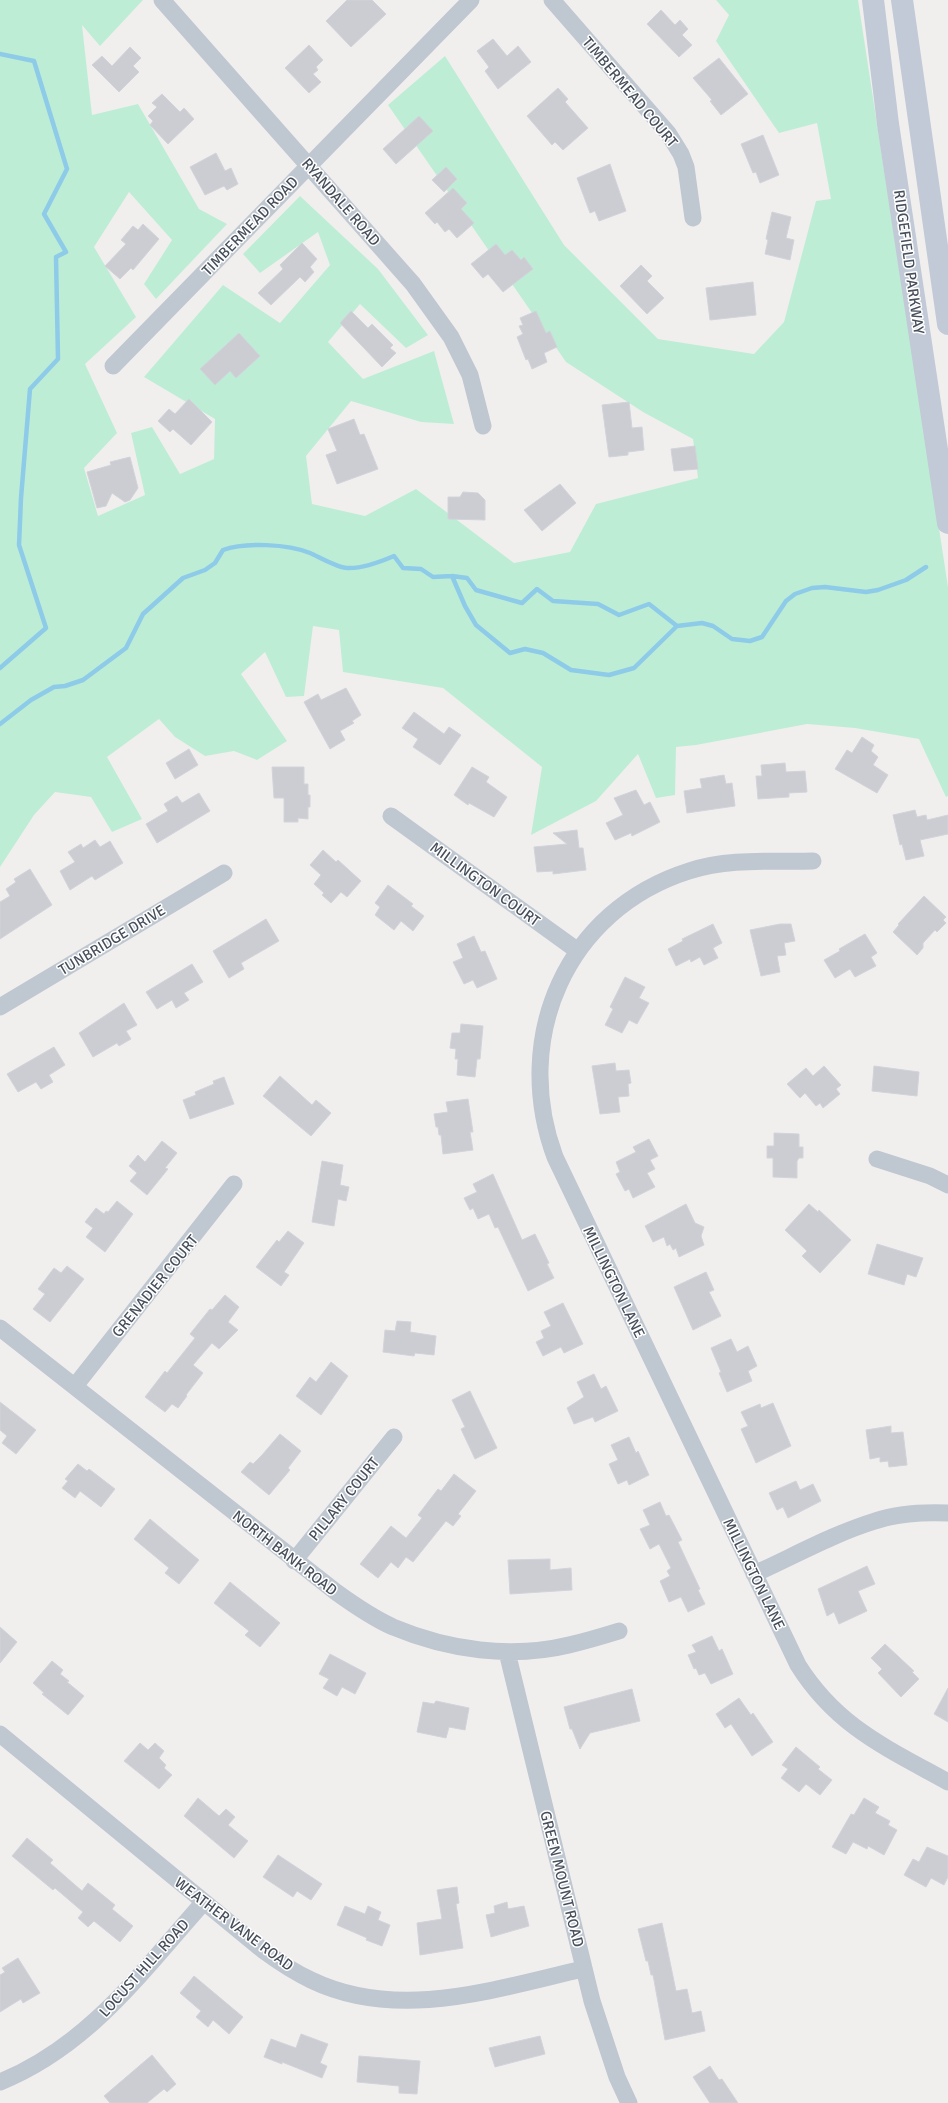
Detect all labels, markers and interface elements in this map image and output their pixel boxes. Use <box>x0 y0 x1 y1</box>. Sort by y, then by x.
street label: TIMBERMEAD COURT <box>579 33 682 151</box>
street label: RYANDALE ROAD <box>298 154 384 250</box>
street label: TIMBERMEAD ROAD <box>198 173 302 279</box>
street label: RIDGEFIELD PARKWAY <box>890 189 928 336</box>
street label: MILLINGTON COURT <box>427 838 544 930</box>
street label: TUNBRIDGE DRIVE <box>55 901 169 979</box>
street label: MILLINGTON LANE <box>579 1223 649 1341</box>
street label: GRENADIER COURT <box>108 1231 202 1341</box>
street label: PILLARY COURT <box>305 1453 383 1544</box>
street label: NORTH BANK ROAD <box>229 1507 341 1599</box>
street label: MILLINGTON LANE <box>719 1515 789 1633</box>
street label: GREEN MOUNT ROAD <box>536 1809 588 1949</box>
street label: WEATHER VANE ROAD <box>171 1873 297 1975</box>
street label: LOCUST HILL ROAD <box>95 1915 193 2021</box>

